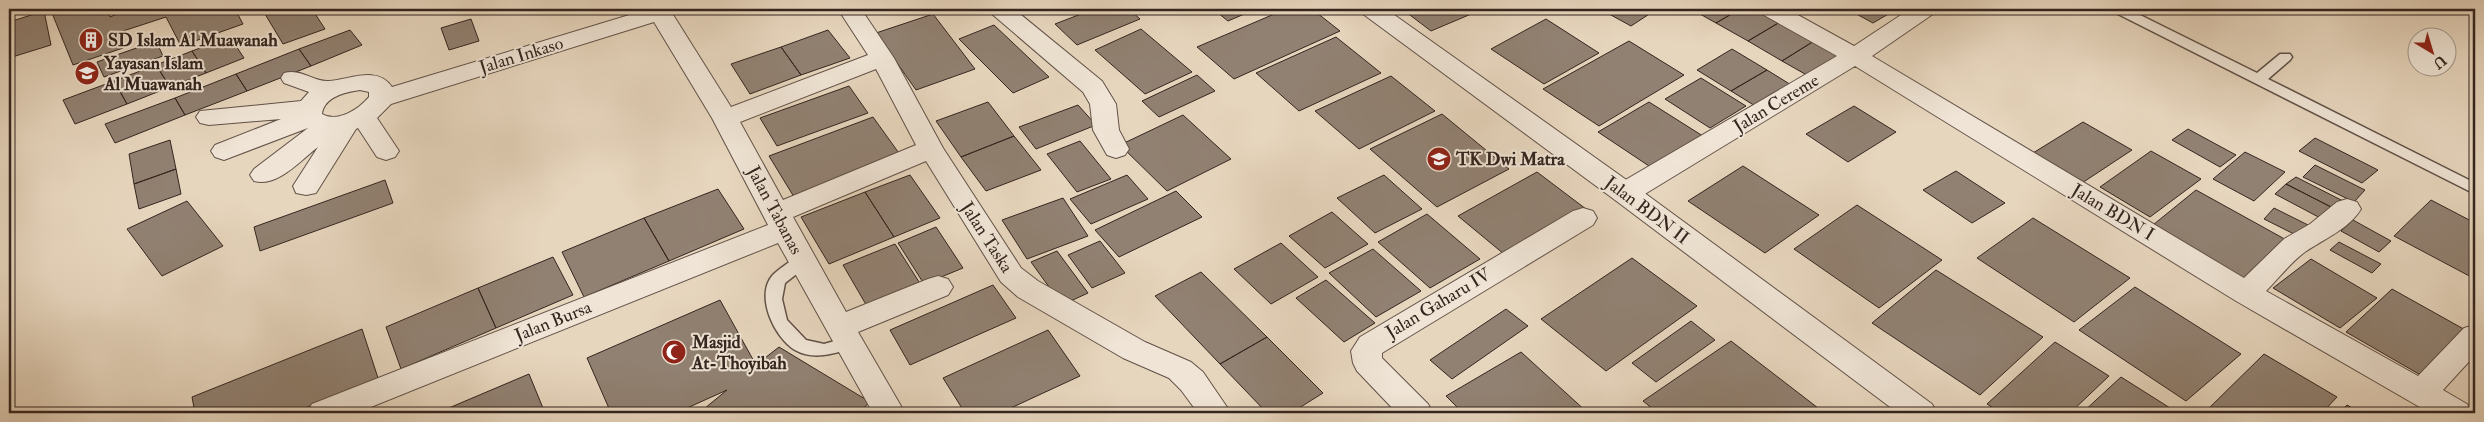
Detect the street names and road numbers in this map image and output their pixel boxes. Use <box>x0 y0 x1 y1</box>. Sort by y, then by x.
street label: Jalan Inkaso <box>475 32 566 79</box>
street label: Jalan Cereme <box>1728 69 1824 138</box>
street label: Jalan Tabanas <box>741 161 808 259</box>
street label: Jalan BDN II <box>1599 171 1694 250</box>
street label: Jalan BDN I <box>2066 178 2158 246</box>
street label: Jalan Taska <box>955 197 1018 278</box>
street label: Jalan Gaharu IV <box>1381 262 1496 344</box>
street label: Jalan Bursa <box>511 295 595 348</box>

